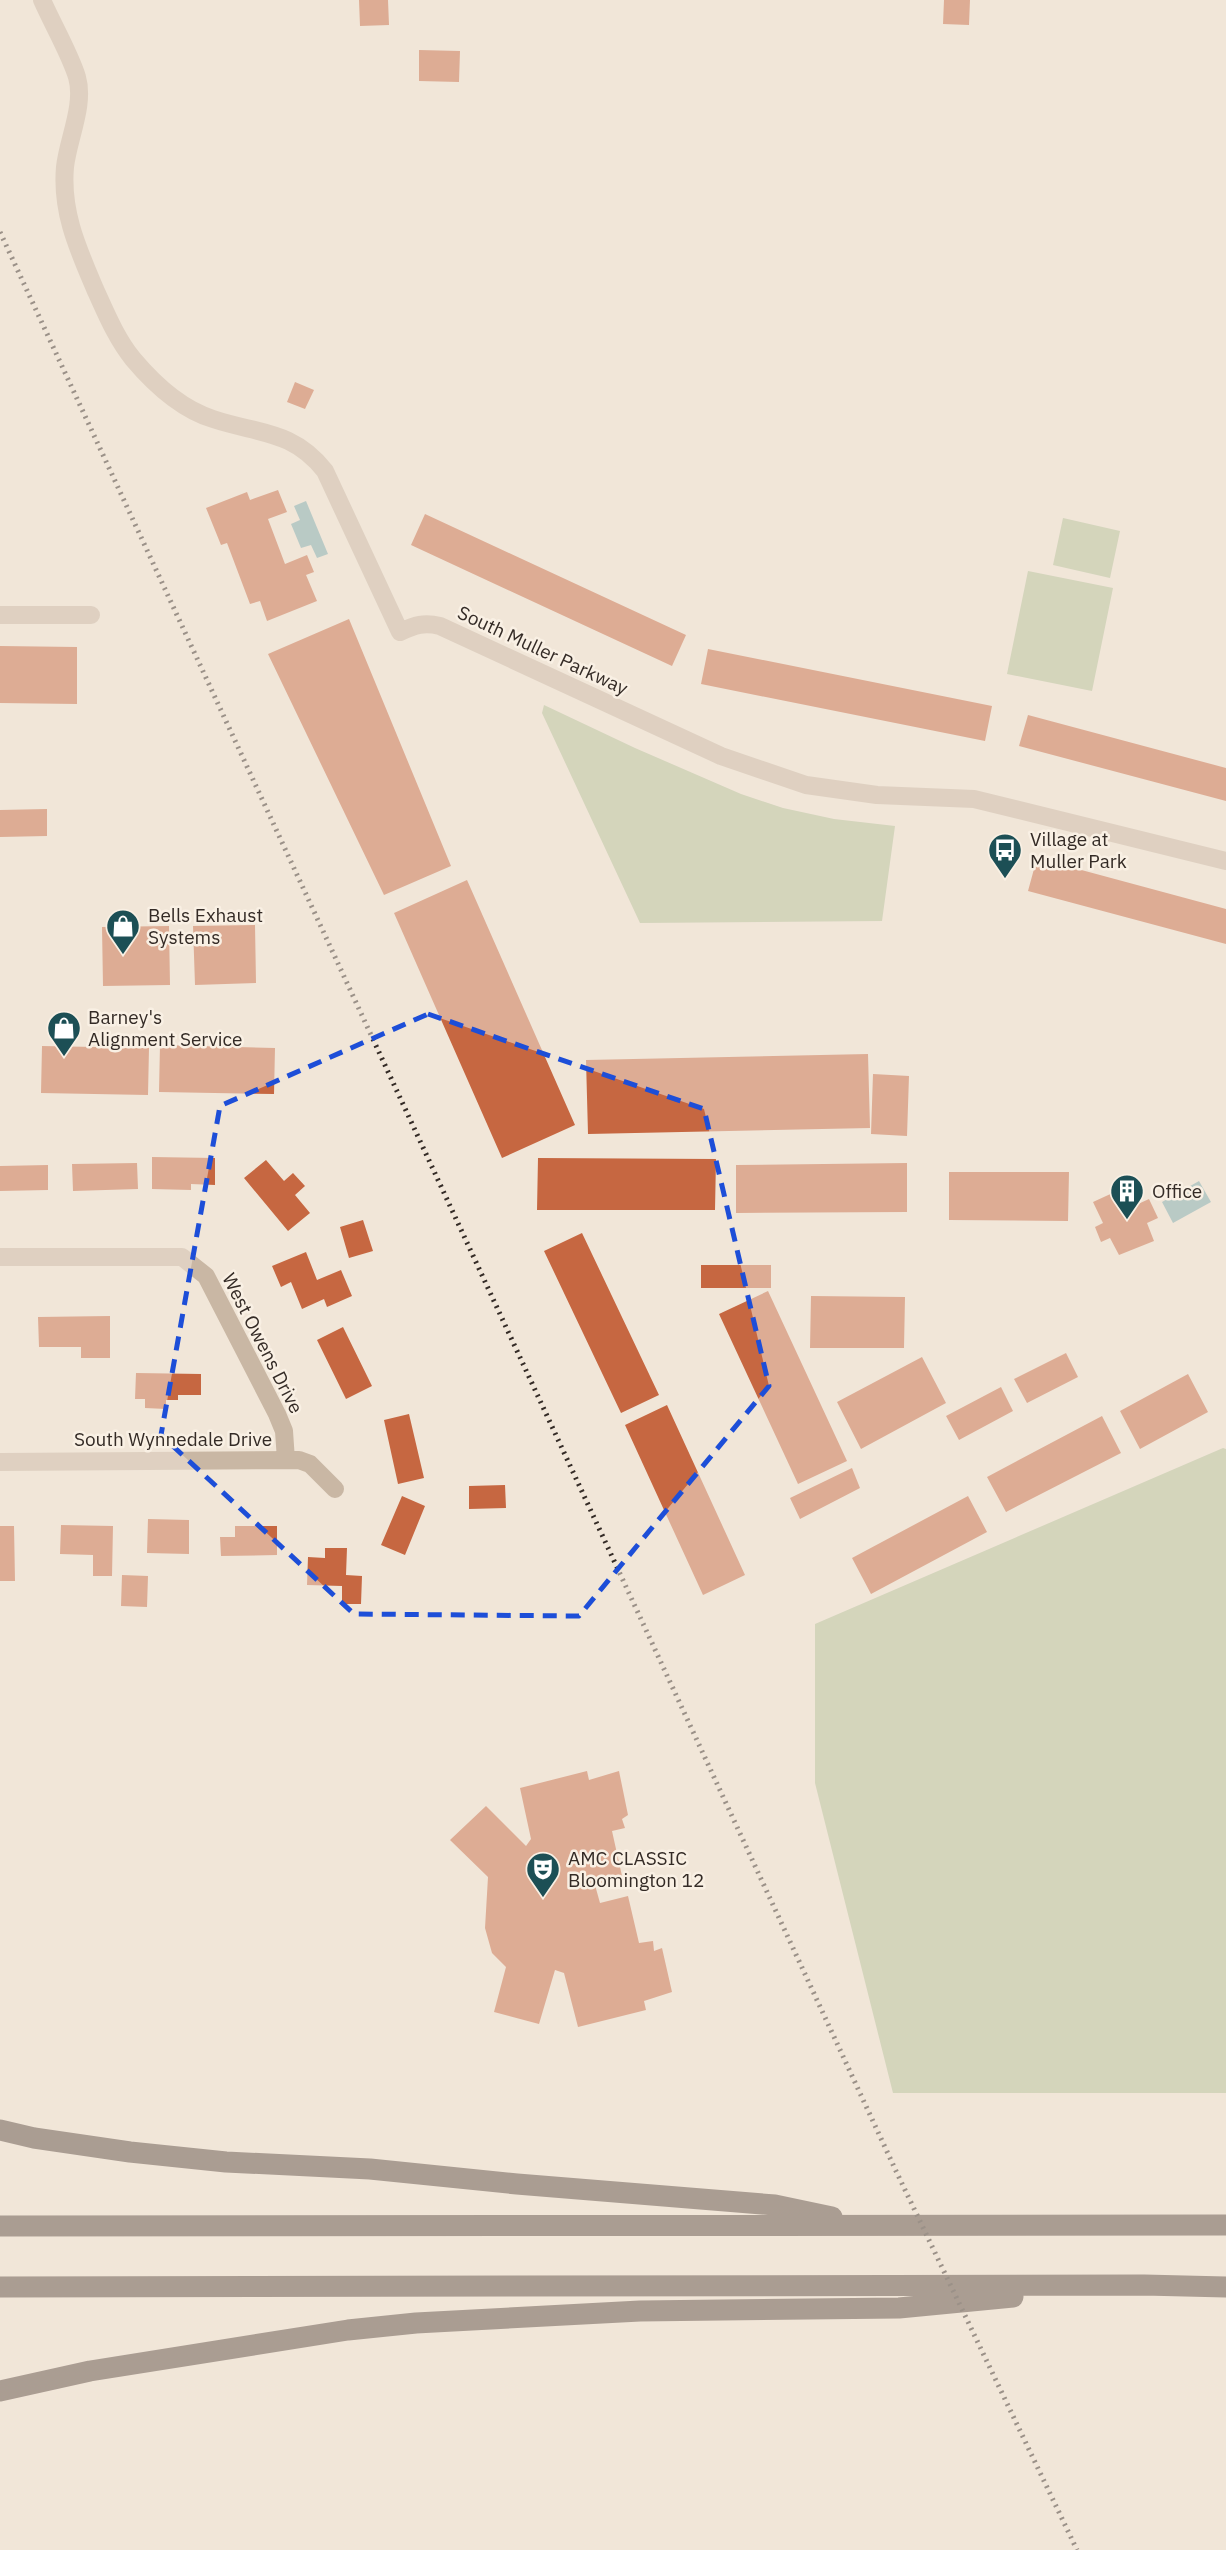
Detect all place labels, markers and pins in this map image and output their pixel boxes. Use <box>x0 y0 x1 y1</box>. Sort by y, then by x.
place label: Village at Muller Park <box>1030 827 1127 873</box>
bus stop icon: Village at Muller Park <box>986 831 1024 880</box>
place label: Bells Exhaust Systems <box>148 903 263 949</box>
shop icon: Bells Exhaust Systems <box>104 907 142 956</box>
place label: Barney's Alignment Service <box>88 1005 243 1051</box>
shop icon: Barney's Alignment Service <box>45 1009 83 1058</box>
building icon: Office <box>1108 1172 1146 1221</box>
place label: Office <box>1152 1179 1202 1203</box>
place label: AMC CLASSIC Bloomington 12 <box>568 1846 704 1892</box>
theatre icon: AMC CLASSIC Bloomington 12 <box>524 1850 562 1899</box>

